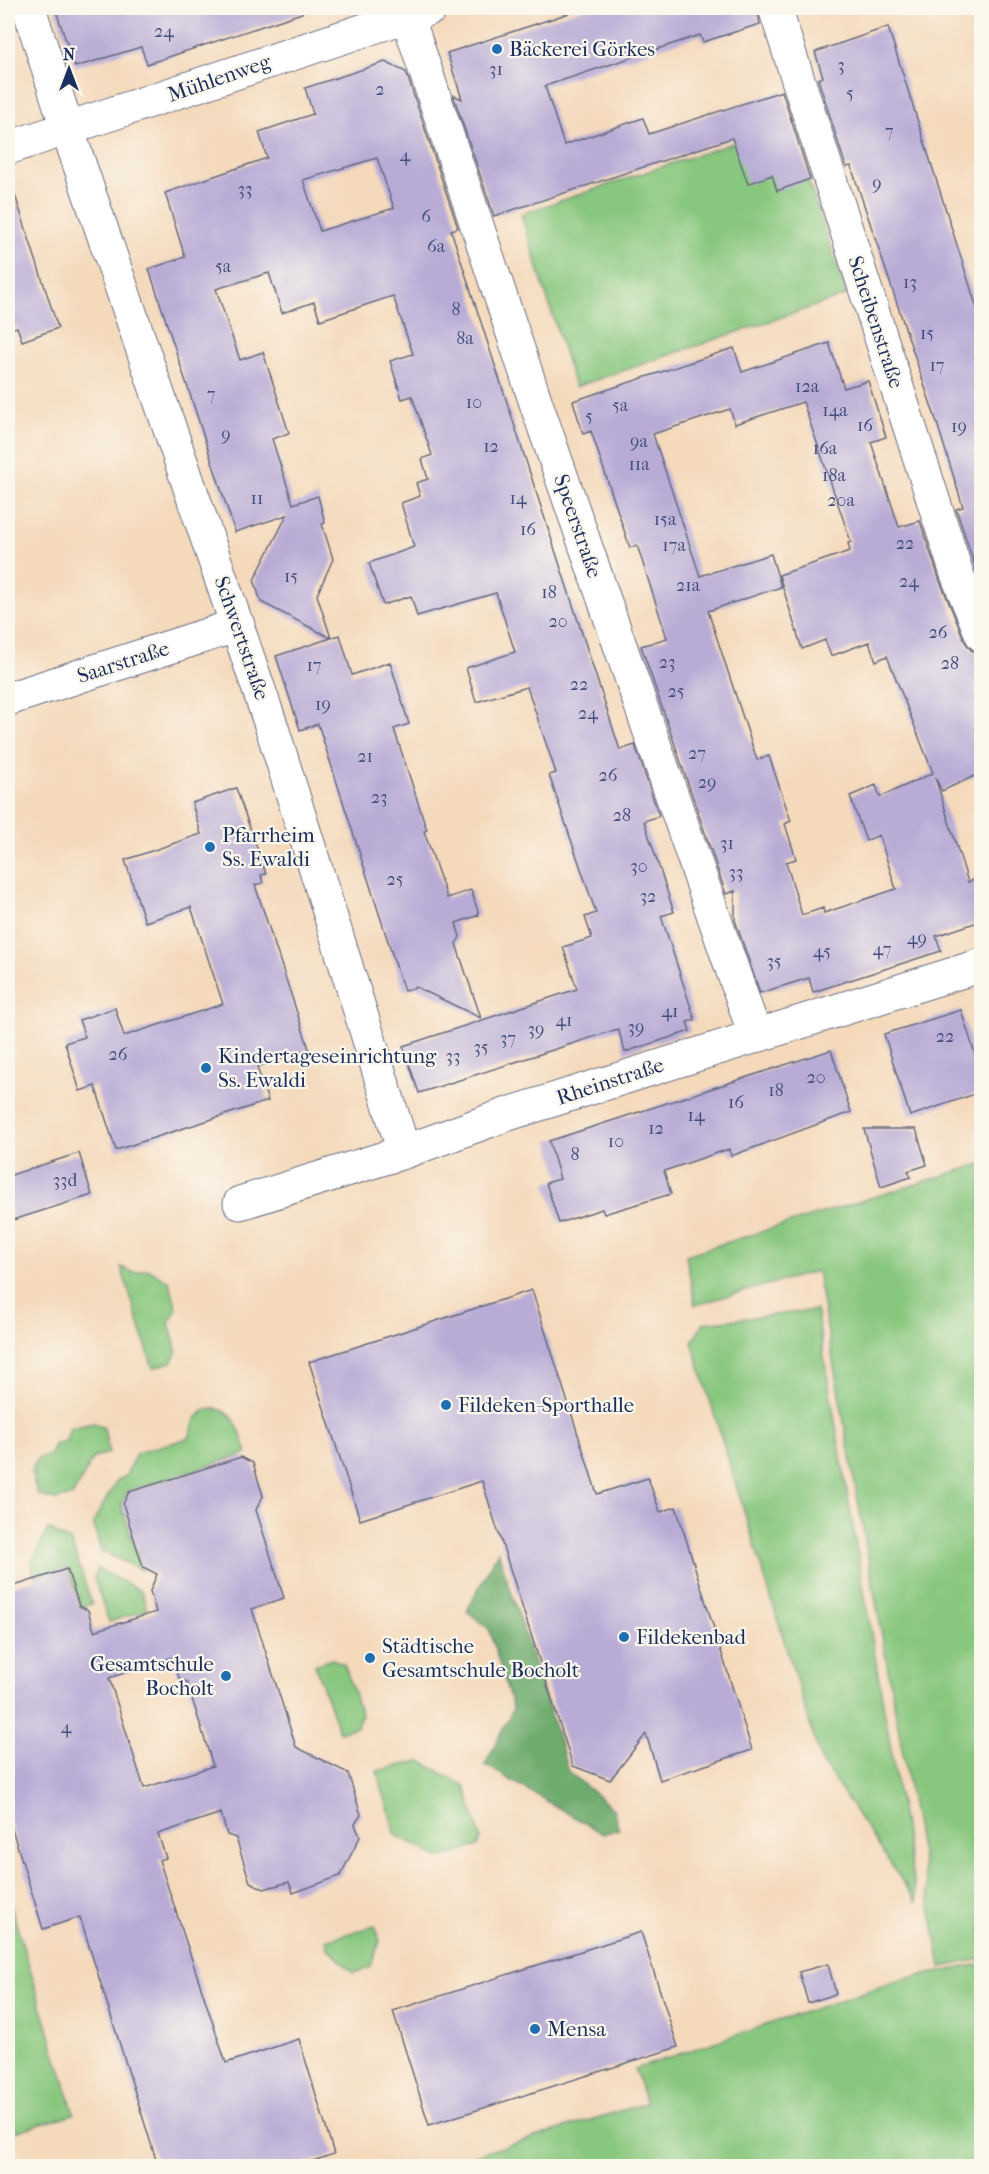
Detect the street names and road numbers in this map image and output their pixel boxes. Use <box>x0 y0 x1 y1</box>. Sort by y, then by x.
street label: Mühlenweg <box>164 49 274 107</box>
street label: Scheibenstraße <box>843 253 909 391</box>
street label: Speerstraße <box>549 471 607 581</box>
street label: Schwertstraße <box>210 573 274 703</box>
street label: Saarstraße <box>74 636 172 688</box>
street label: Rheinstraße <box>553 1052 667 1110</box>

